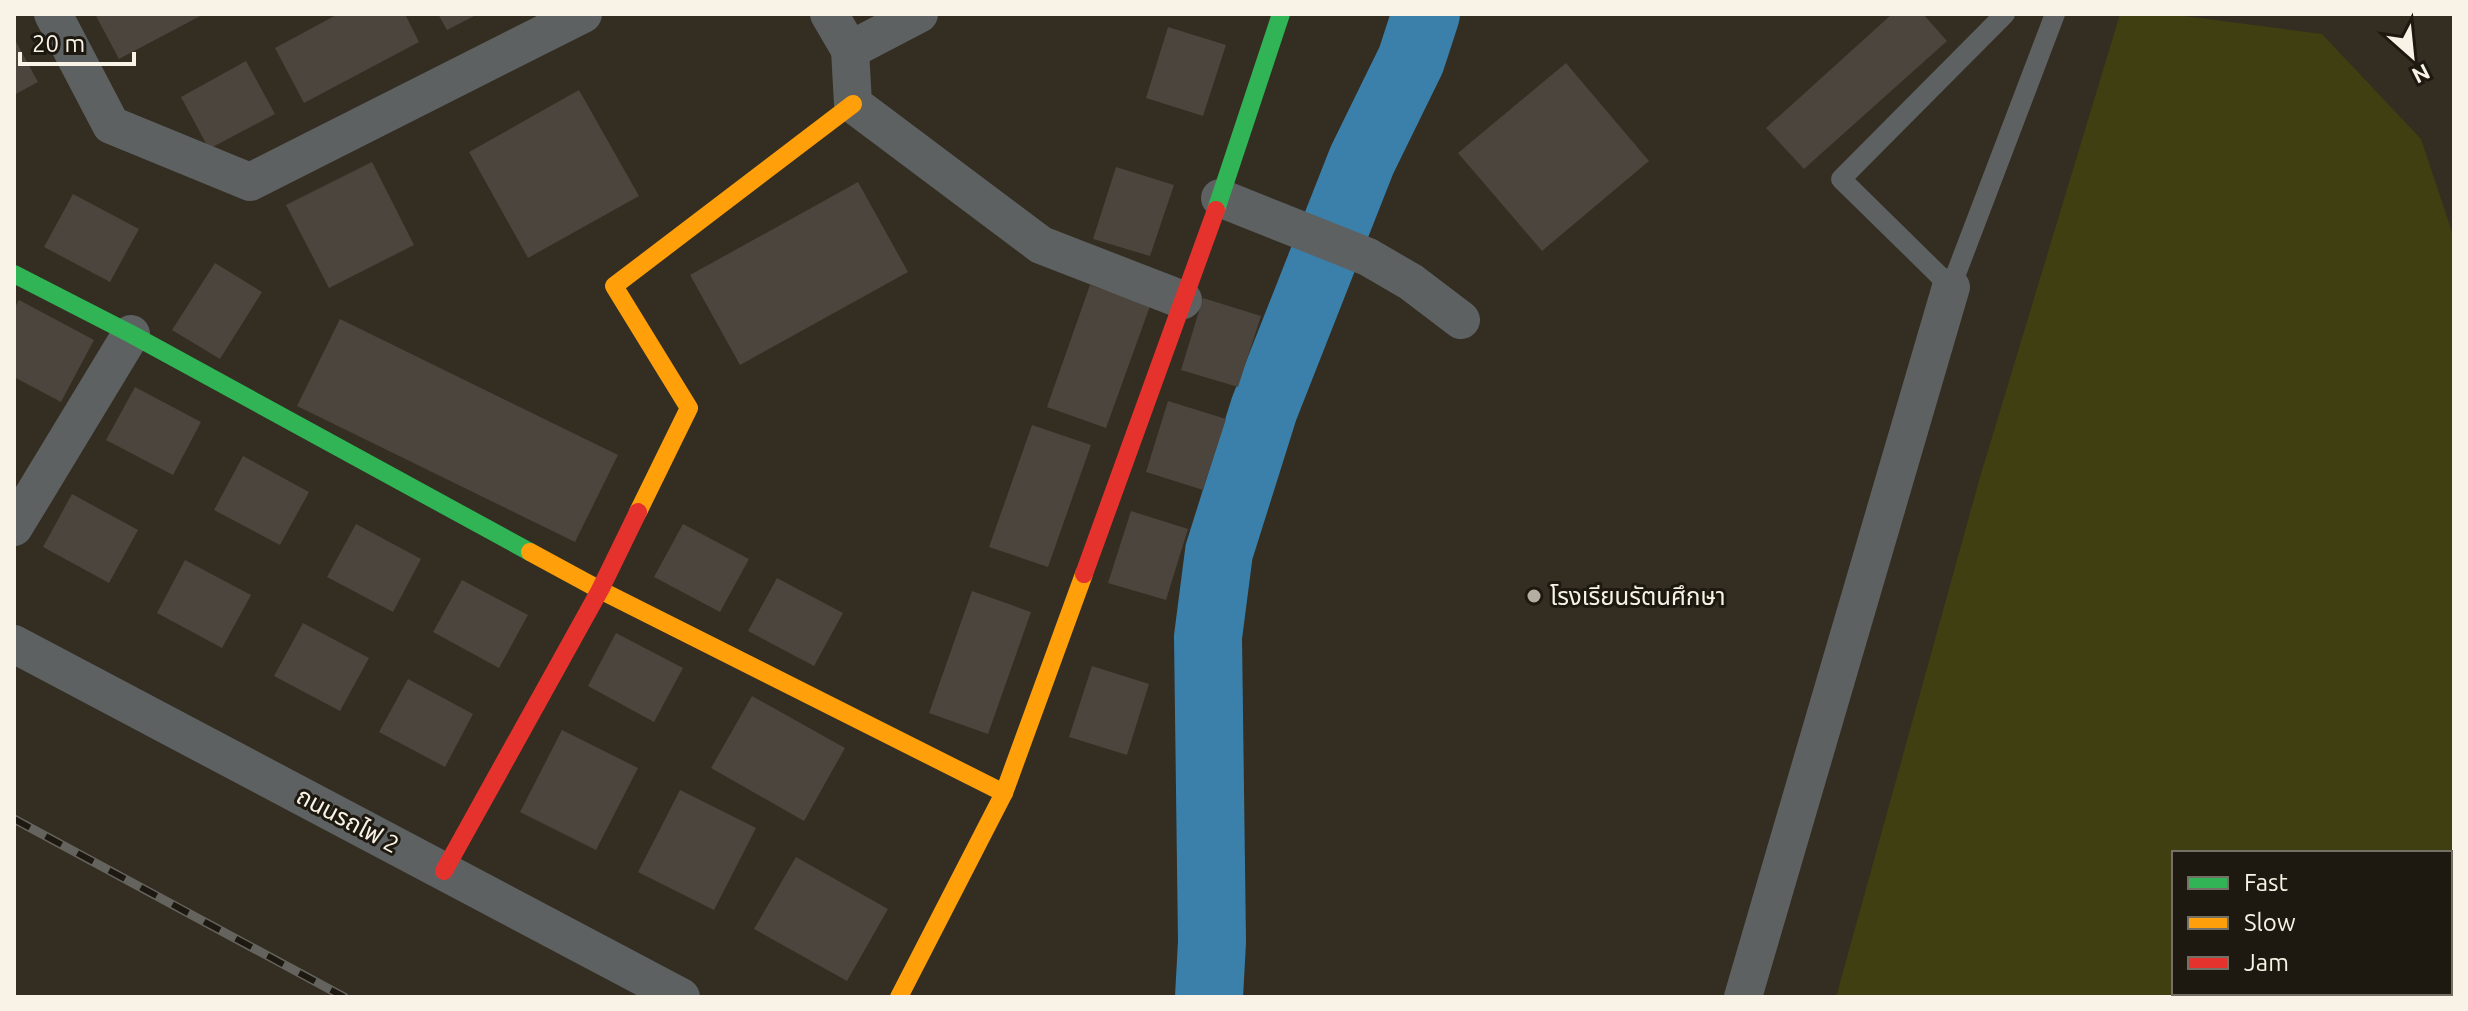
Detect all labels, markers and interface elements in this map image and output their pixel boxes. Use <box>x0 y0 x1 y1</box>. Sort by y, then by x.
scale bar <box>20 16 134 66</box>
north arrow <box>2372 16 2452 96</box>
text: 20 m <box>32 30 85 57</box>
text: N <box>2408 59 2434 89</box>
place label: โรงเรียนรัตนศึกษา <box>1550 583 1726 610</box>
marker: โรงเรียนรัตนศึกษา <box>1525 587 1543 605</box>
street label: ถนนรถไฟ 2 <box>292 782 404 858</box>
legend <box>2172 851 2452 995</box>
text: Fast <box>2244 869 2288 896</box>
text: Slow <box>2244 909 2296 936</box>
text: Jam <box>2244 949 2289 976</box>

